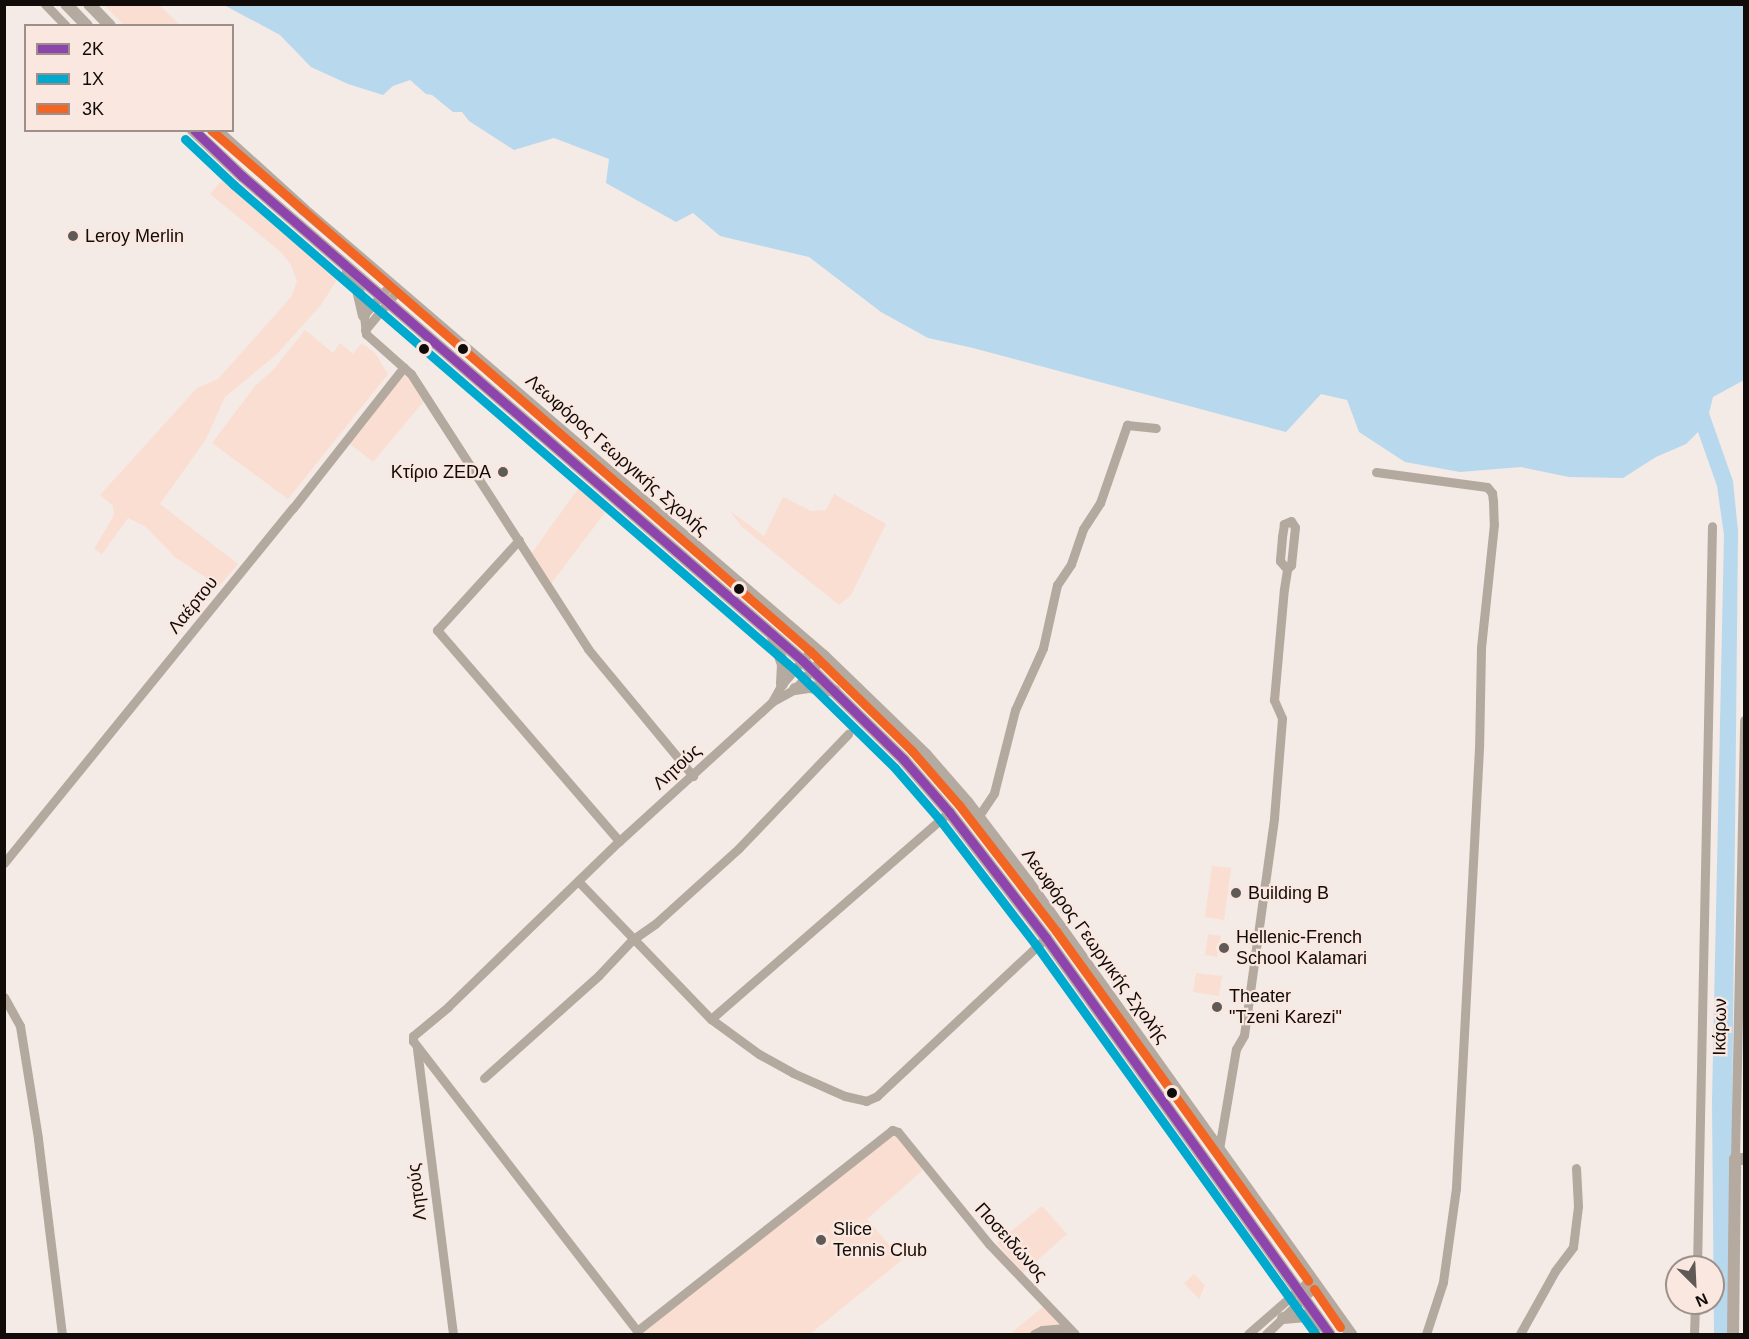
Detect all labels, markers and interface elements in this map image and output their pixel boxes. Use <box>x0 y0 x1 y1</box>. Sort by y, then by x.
legend <box>24 24 234 132</box>
text: 2Κ <box>82 39 104 59</box>
text: 1Χ <box>82 69 104 89</box>
text: 3Κ <box>82 99 104 119</box>
place label: Leroy Merlin <box>85 225 184 247</box>
marker: Leroy Merlin <box>66 229 80 243</box>
unlabelled marker <box>418 343 430 355</box>
unlabelled marker <box>457 343 469 355</box>
street label: Λεωφόρος Γεωργικής Σχολής <box>521 370 713 540</box>
place label: Κτίριο ZEDA <box>391 461 491 483</box>
marker: Κτίριο ZEDA <box>496 465 510 479</box>
street label: Λαέρτου <box>163 572 223 638</box>
unlabelled marker <box>733 583 745 595</box>
street label: Λητούς <box>648 740 706 794</box>
street label: Λεωφόρος Γεωργικής Σχολής <box>1017 845 1173 1047</box>
place label: Building B <box>1248 882 1329 904</box>
marker: Building B <box>1229 886 1243 900</box>
place label: Hellenic-French School Kalamari <box>1236 927 1367 970</box>
marker: Hellenic-French School Kalamari <box>1217 941 1231 955</box>
place label: Theater "Tzeni Karezi" <box>1229 986 1342 1028</box>
street label: Ικάρων <box>1709 998 1731 1056</box>
marker: Theater "Tzeni Karezi" <box>1210 1000 1224 1014</box>
unlabelled marker <box>1166 1087 1178 1099</box>
street label: Λητούς <box>403 1162 431 1222</box>
street label: Ποσειδώνος <box>970 1198 1052 1286</box>
place label: Slice Tennis Club <box>833 1219 927 1262</box>
marker: Slice Tennis Club <box>814 1233 828 1247</box>
north arrow <box>1665 1255 1725 1315</box>
text: N <box>1693 1290 1710 1310</box>

